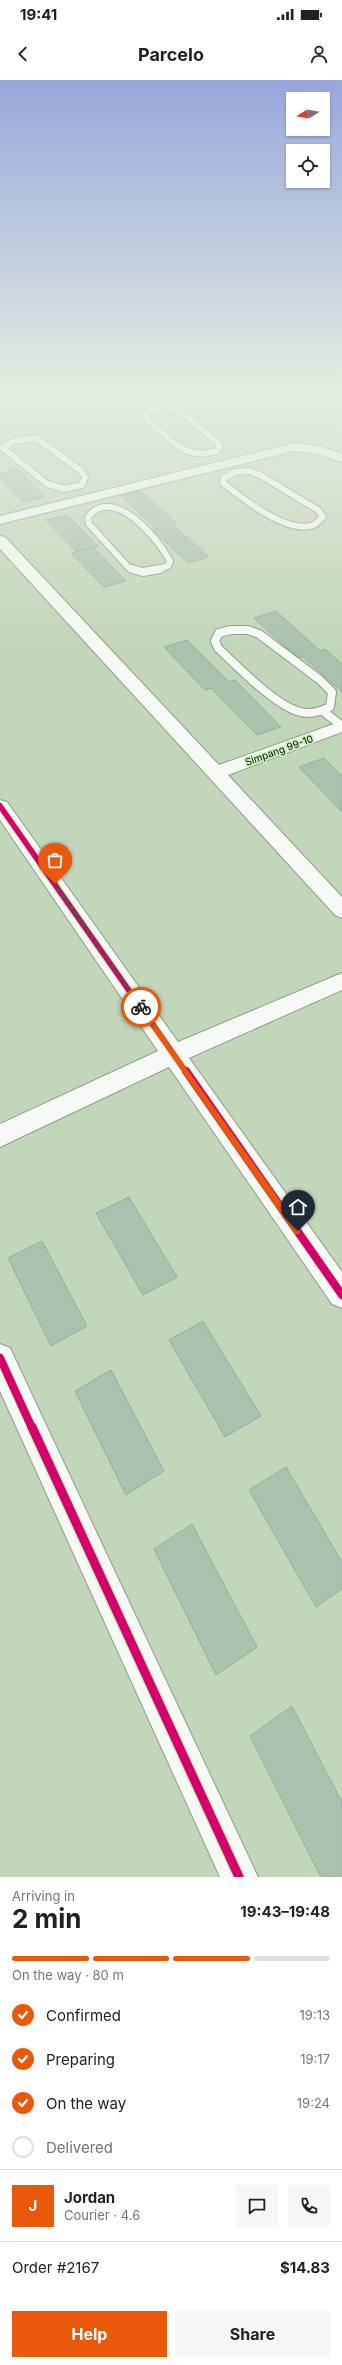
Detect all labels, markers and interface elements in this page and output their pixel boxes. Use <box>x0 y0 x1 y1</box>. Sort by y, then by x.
text: 19:41 <box>20 5 57 24</box>
icon: back <box>12 43 34 65</box>
icon: person <box>308 43 330 65</box>
text: Parcelo <box>138 44 204 65</box>
north arrow <box>286 92 330 136</box>
map controls <box>286 92 330 188</box>
button: locate <box>286 144 330 188</box>
street label: Simpang 99-10 <box>243 732 315 768</box>
pin <box>38 843 72 884</box>
icon: bag <box>44 849 66 871</box>
courier <box>121 987 161 1027</box>
icon: bike <box>130 996 152 1018</box>
pin <box>281 1190 315 1231</box>
icon: home <box>287 1196 309 1218</box>
text: Arriving in <box>12 1888 75 1904</box>
text: 19:43–19:48 <box>240 1902 330 1921</box>
text: 2 min <box>12 1903 82 1934</box>
text: On the way · 80 m <box>12 1967 124 1983</box>
icon: check <box>12 2004 34 2026</box>
text: Confirmed <box>46 2006 121 2025</box>
text: 19:13 <box>300 2007 330 2023</box>
icon: check <box>12 2048 34 2070</box>
text: Preparing <box>46 2050 115 2069</box>
text: 19:17 <box>300 2051 330 2067</box>
icon: check <box>12 2092 34 2114</box>
text: On the way <box>46 2094 126 2113</box>
text: 19:24 <box>297 2095 330 2111</box>
text: Delivered <box>46 2138 113 2157</box>
button: chat <box>236 2185 278 2227</box>
button: phone <box>288 2185 330 2227</box>
text: Jordan <box>64 2188 115 2207</box>
text: J <box>29 2196 37 2215</box>
text: Courier · 4.6 <box>64 2207 140 2223</box>
text: Order #2167 <box>12 2258 99 2277</box>
text: $14.83 <box>280 2258 330 2277</box>
button: Help <box>12 2311 167 2357</box>
button: Share <box>175 2311 330 2357</box>

